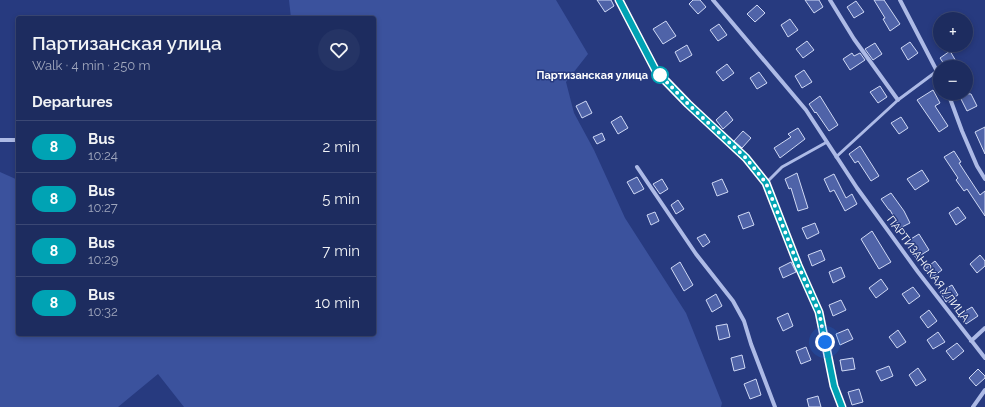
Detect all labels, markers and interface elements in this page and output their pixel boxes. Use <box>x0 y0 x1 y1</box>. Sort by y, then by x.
map controls <box>933 12 973 100</box>
button: + <box>933 12 973 52</box>
button: heart <box>318 29 360 71</box>
text: Партизанская улица <box>32 32 222 54</box>
text: Walk · 4 min · 250 m <box>32 58 150 73</box>
button: − <box>933 60 973 100</box>
marker: Партизанская улица <box>651 66 669 84</box>
place label: Партизанская улица <box>536 69 648 82</box>
text: Departures <box>32 93 113 111</box>
text: Bus <box>88 130 115 148</box>
text: 2 min <box>323 138 360 156</box>
text: 8 <box>50 139 58 155</box>
text: 10:24 <box>88 148 118 163</box>
text: Bus <box>88 182 115 200</box>
text: 5 min <box>322 190 360 208</box>
text: 8 <box>50 191 58 207</box>
text: 10:27 <box>88 200 118 215</box>
street label: ПАРТИЗАНСКАЯ УЛИЦА <box>884 214 972 325</box>
text: Bus <box>88 234 115 252</box>
text: 7 min <box>322 242 360 260</box>
text: 8 <box>50 243 58 259</box>
text: 10:29 <box>88 252 118 267</box>
text: Bus <box>88 286 115 304</box>
text: 10 min <box>315 294 360 312</box>
text: 8 <box>50 295 58 311</box>
text: 10:32 <box>88 304 118 319</box>
your location <box>815 332 835 352</box>

